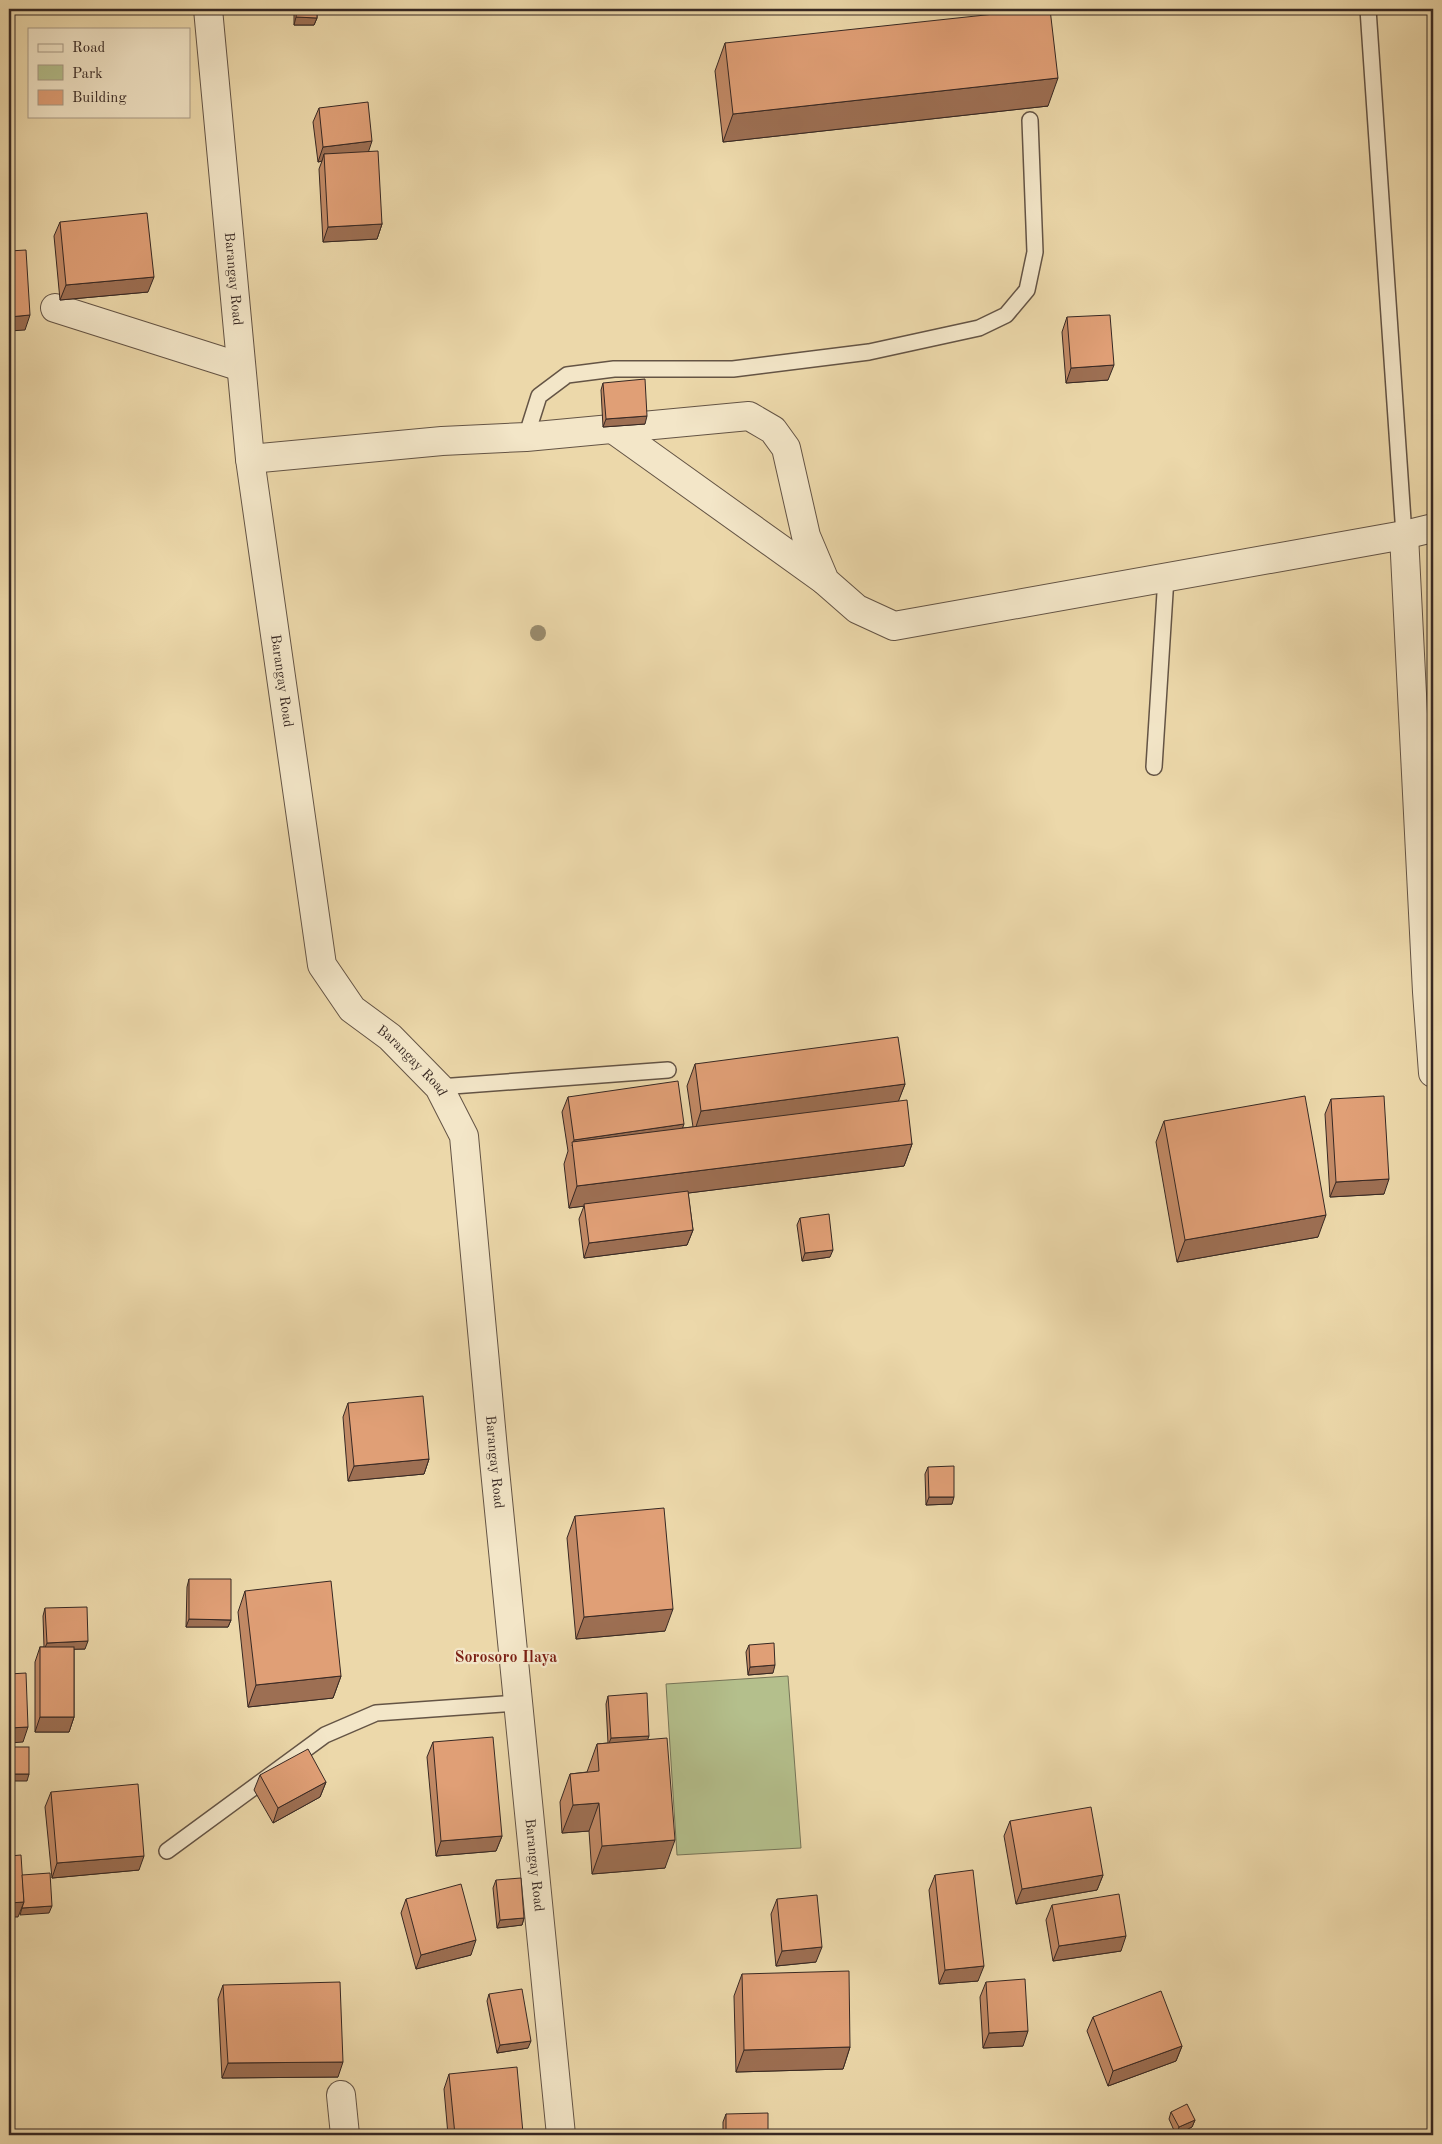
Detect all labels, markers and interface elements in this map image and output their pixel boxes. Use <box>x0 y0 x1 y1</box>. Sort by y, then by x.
legend <box>28 28 190 118</box>
text: Road <box>72 41 106 56</box>
text: Park <box>72 67 103 82</box>
text: Building <box>72 91 127 106</box>
street label: Barangay Road <box>222 232 245 326</box>
street label: Barangay Road <box>268 633 295 728</box>
street label: Barangay Road <box>374 1023 449 1098</box>
street label: Barangay Road <box>483 1415 506 1509</box>
district label: Sorosoro Ilaya <box>455 1650 557 1666</box>
street label: Barangay Road <box>523 1818 546 1912</box>

